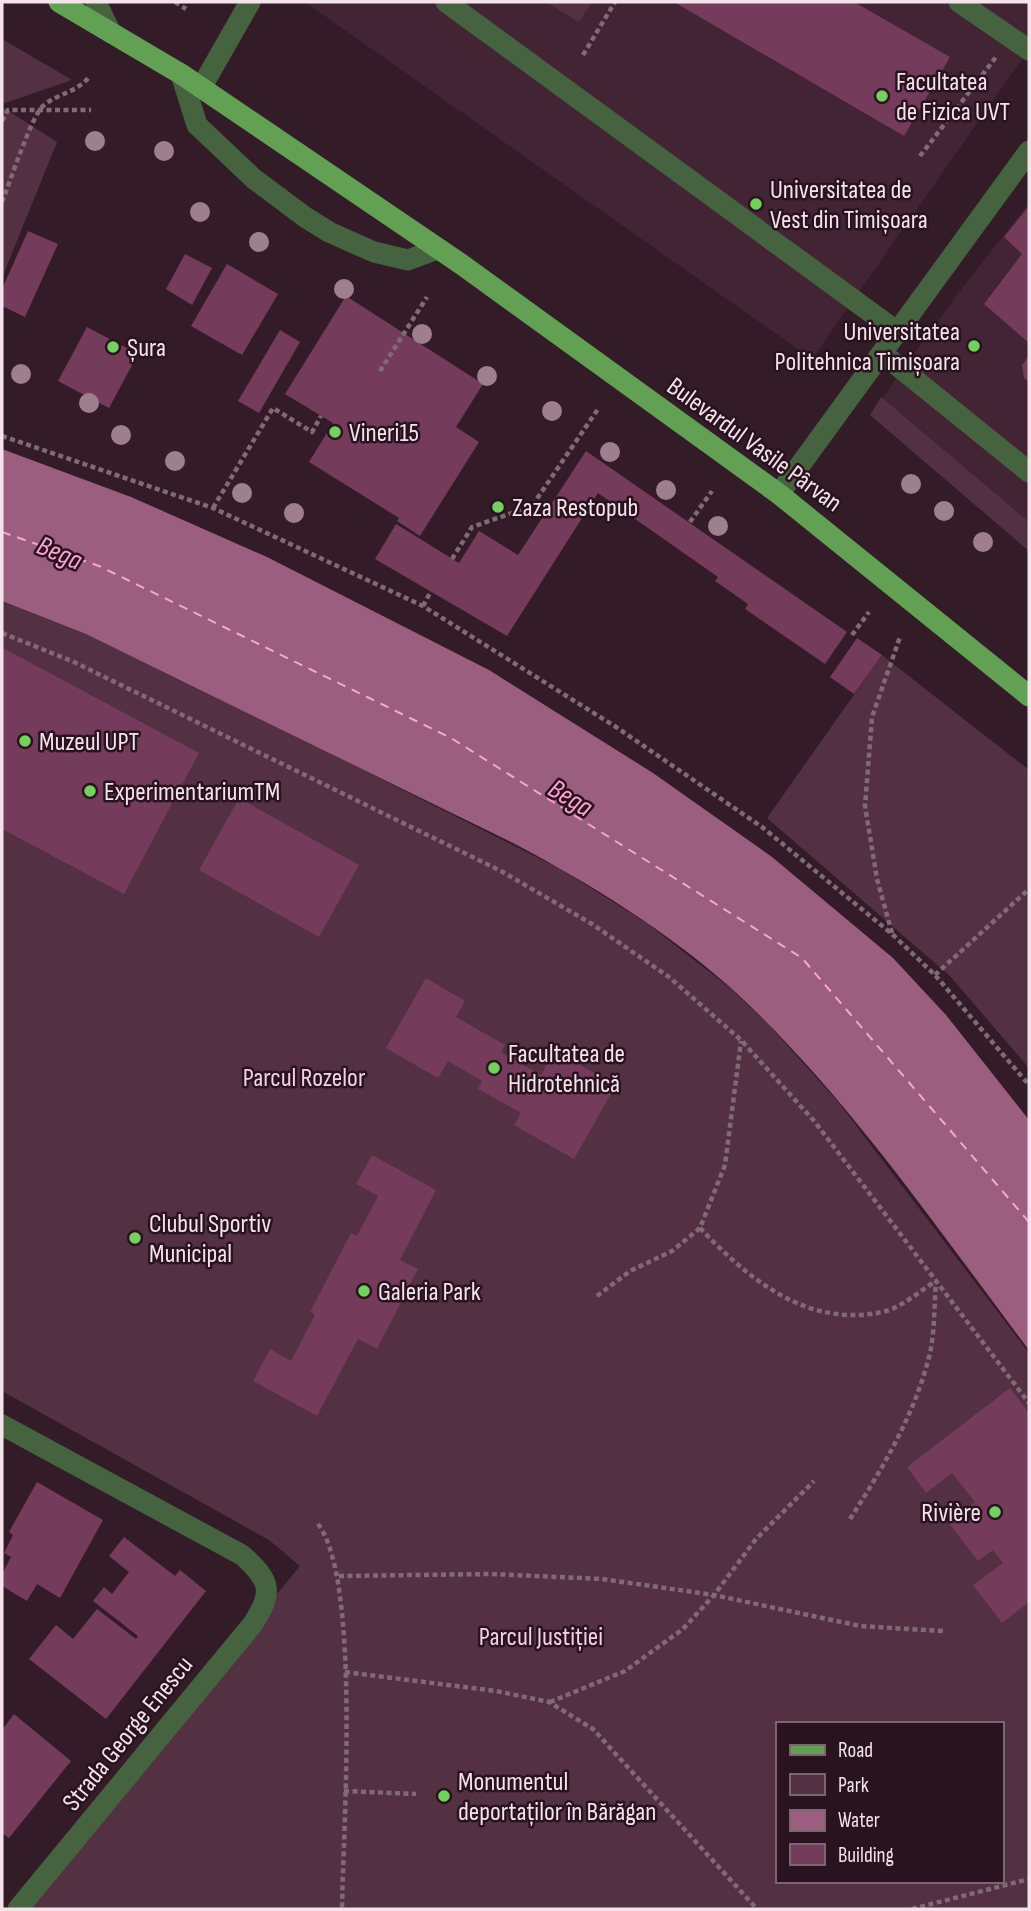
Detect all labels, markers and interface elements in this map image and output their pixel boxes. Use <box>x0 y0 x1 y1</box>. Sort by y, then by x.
place label: Facultatea de Fizica UVT <box>896 67 1010 128</box>
marker: Facultatea de Fizica UVT <box>874 88 890 104</box>
place label: Universitatea de Vest din Timișoara <box>770 175 928 236</box>
marker: Universitatea de Vest din Timișoara <box>748 196 764 212</box>
place label: Universitatea Politehnica Timișoara <box>774 317 960 378</box>
place label: Șura <box>127 333 166 364</box>
marker: Universitatea Politehnica Timișoara <box>966 338 982 354</box>
marker: Șura <box>105 339 121 355</box>
street label: Bulevardul Vasile Pârvan <box>661 371 848 519</box>
place label: Vineri15 <box>349 418 419 449</box>
marker: Vineri15 <box>327 424 343 440</box>
place label: Zaza Restopub <box>512 493 638 524</box>
marker: Zaza Restopub <box>490 499 506 515</box>
water label: Bega <box>32 529 88 578</box>
place label: Muzeul UPT <box>39 727 139 758</box>
marker: Muzeul UPT <box>17 733 33 749</box>
water label: Bega <box>542 772 599 825</box>
place label: ExperimentariumTM <box>104 777 280 808</box>
marker: ExperimentariumTM <box>82 783 98 799</box>
place label: Facultatea de Hidrotehnică <box>508 1039 625 1100</box>
marker: Facultatea de Hidrotehnică <box>486 1060 502 1076</box>
park label: Parcul Rozelor <box>243 1063 366 1094</box>
place label: Clubul Sportiv Municipal <box>149 1209 271 1270</box>
marker: Clubul Sportiv Municipal <box>127 1230 143 1246</box>
place label: Galeria Park <box>378 1277 481 1308</box>
marker: Galeria Park <box>356 1283 372 1299</box>
place label: Rivière <box>921 1498 981 1529</box>
marker: Rivière <box>987 1504 1003 1520</box>
park label: Parcul Justiției <box>479 1622 603 1653</box>
street label: Strada George Enescu <box>56 1650 200 1817</box>
legend <box>776 1722 1003 1883</box>
text: Road <box>838 1738 873 1763</box>
place label: Monumentul deportaților în Bărăgan <box>458 1767 656 1828</box>
text: Park <box>838 1773 869 1798</box>
marker: Monumentul deportaților în Bărăgan <box>436 1788 452 1804</box>
text: Water <box>838 1808 880 1833</box>
text: Building <box>838 1843 894 1868</box>

